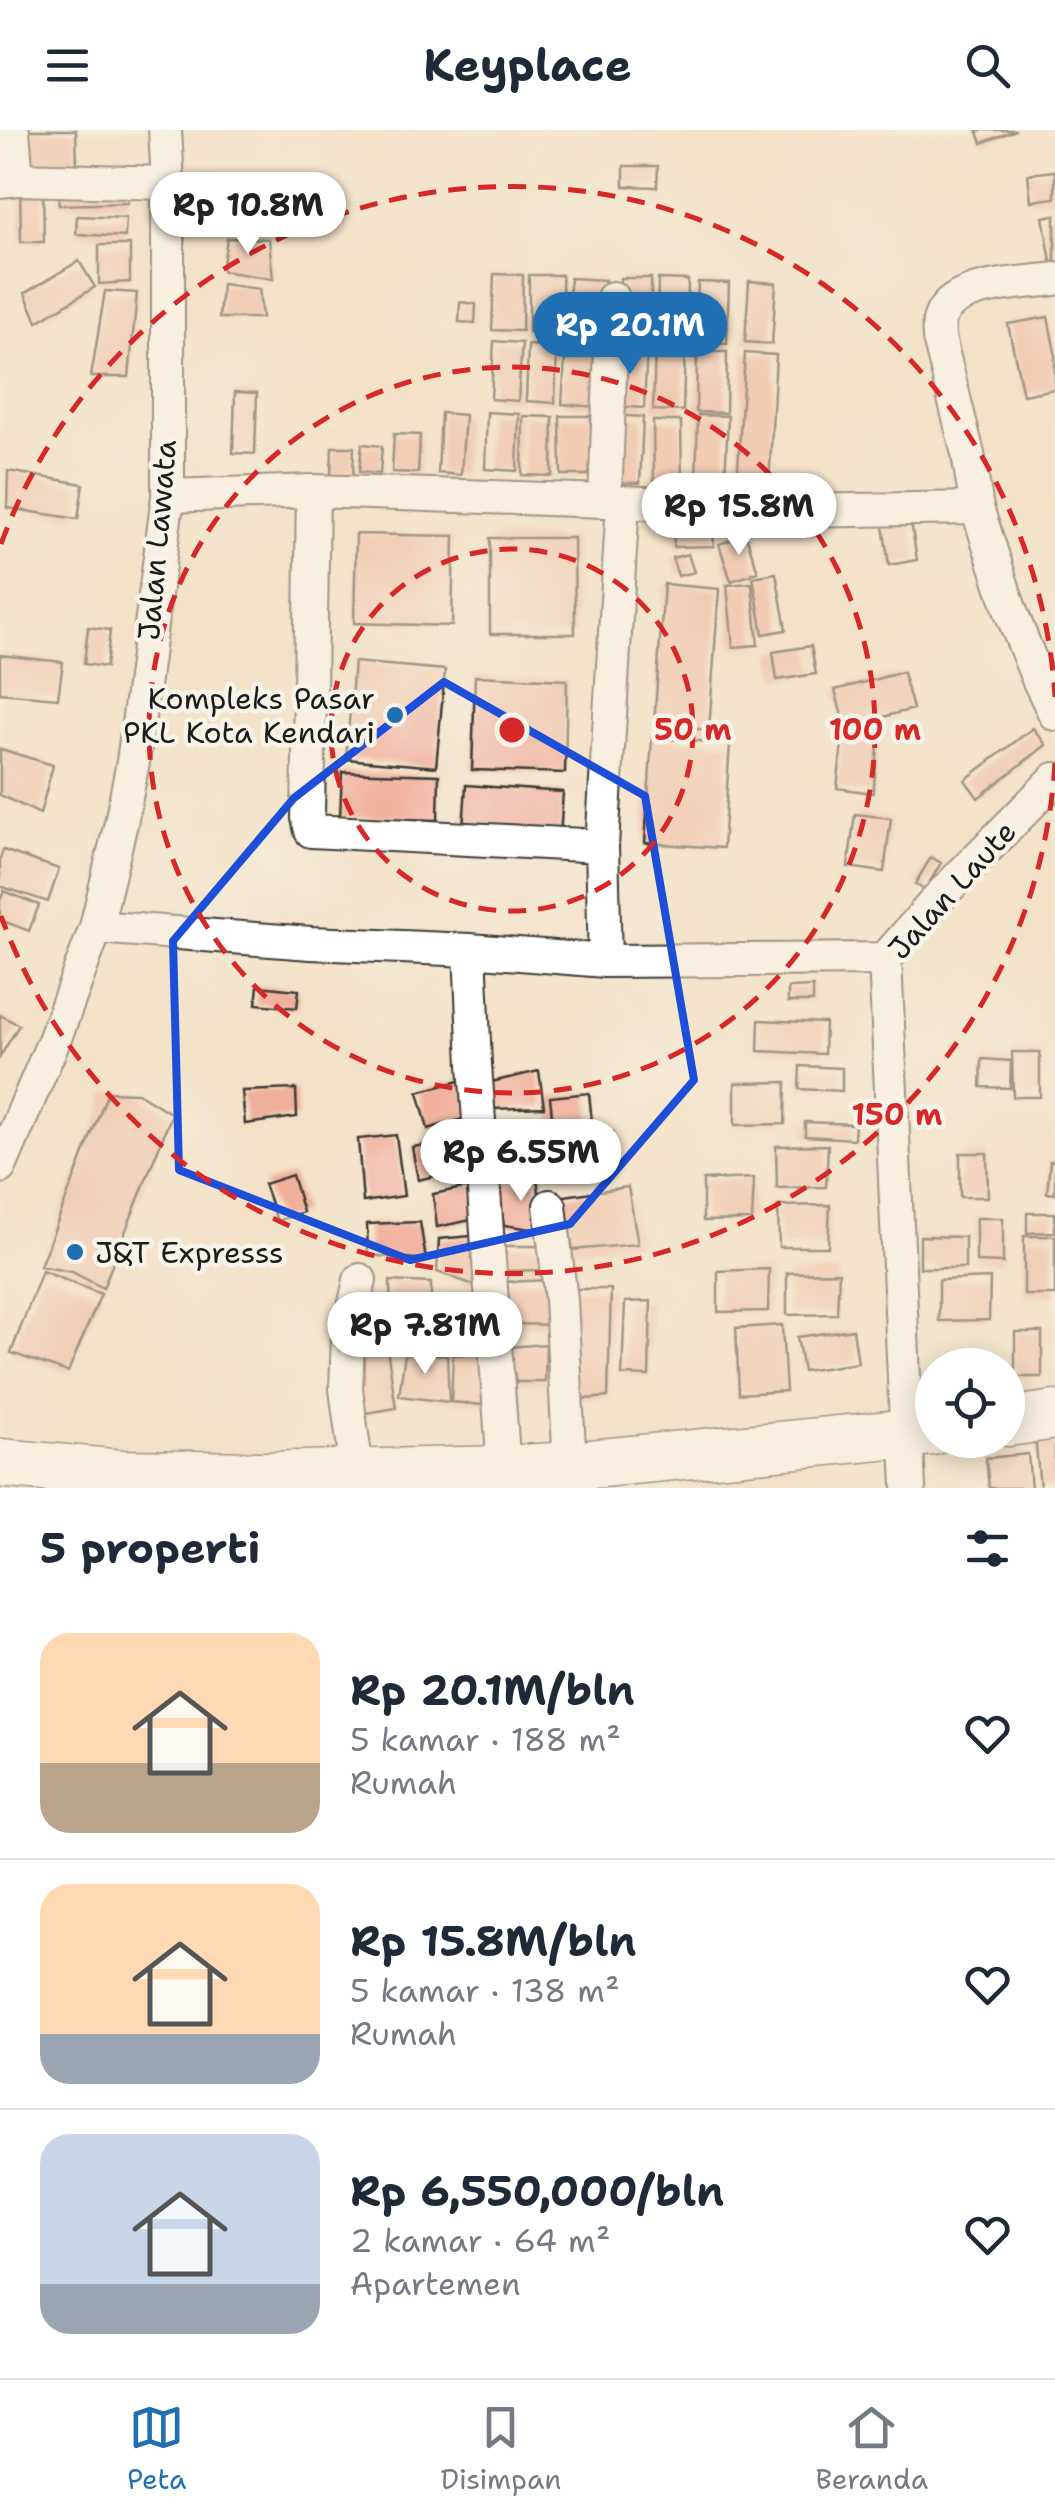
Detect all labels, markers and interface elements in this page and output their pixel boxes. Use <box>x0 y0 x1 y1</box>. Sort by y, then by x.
text: Keyplace <box>423 35 632 95</box>
icon: menu <box>40 38 95 93</box>
icon: search <box>960 38 1015 93</box>
pin: Rp 10.8M <box>145 172 351 257</box>
text: Rp 10.8M <box>172 183 324 226</box>
pin: Rp 20.1M <box>527 292 733 377</box>
text: Rp 20.1M <box>555 303 705 346</box>
street label: Jalan Lawata <box>128 438 186 642</box>
pin: Rp 15.8M <box>636 473 842 558</box>
text: Rp 15.8M <box>664 484 814 527</box>
place label: Kompleks Pasar PKL Kota Kendari <box>123 678 375 753</box>
marker: Kompleks Pasar PKL Kota Kendari <box>384 704 406 726</box>
text: 50 m <box>654 709 732 750</box>
text: 100 m <box>829 709 921 750</box>
centre of rings <box>494 712 530 748</box>
street label: Jalan Laute <box>879 812 1025 968</box>
text: 150 m <box>852 1094 942 1135</box>
pin: Rp 6.55M <box>418 1119 624 1204</box>
text: Rp 6.55M <box>442 1130 600 1173</box>
place label: J&T Expresss <box>95 1232 284 1273</box>
marker: J&T Expresss <box>64 1241 86 1263</box>
pin: Rp 7.81M <box>322 1292 528 1377</box>
text: Rp 7.81M <box>349 1303 501 1346</box>
map controls <box>915 1348 1025 1458</box>
button: locate <box>915 1348 1025 1458</box>
text: 5 properti <box>40 1520 260 1576</box>
icon: filters <box>960 1521 1015 1576</box>
text: Rp 20.1M/bln <box>350 1662 635 1718</box>
icon: home <box>120 1673 240 1793</box>
icon: heart <box>960 1706 1015 1761</box>
text: 5 kamar · 188 m² <box>350 1718 621 1761</box>
text: Rumah <box>350 1761 457 1804</box>
text: Rp 15.8M/bln <box>350 1913 636 1969</box>
icon: home <box>120 1924 240 2044</box>
icon: heart <box>960 1957 1015 2012</box>
text: 5 kamar · 138 m² <box>350 1969 620 2012</box>
text: Rumah <box>350 2012 457 2055</box>
text: Rp 6,550,000/bln <box>350 2163 724 2219</box>
icon: home <box>120 2174 240 2294</box>
icon: heart <box>960 2207 1015 2262</box>
text: 2 kamar · 64 m² <box>350 2219 610 2262</box>
text: Apartemen <box>350 2262 521 2305</box>
tab: Peta <box>127 2400 186 2498</box>
tab: Disimpan <box>440 2400 562 2498</box>
tab: Beranda <box>815 2400 928 2498</box>

